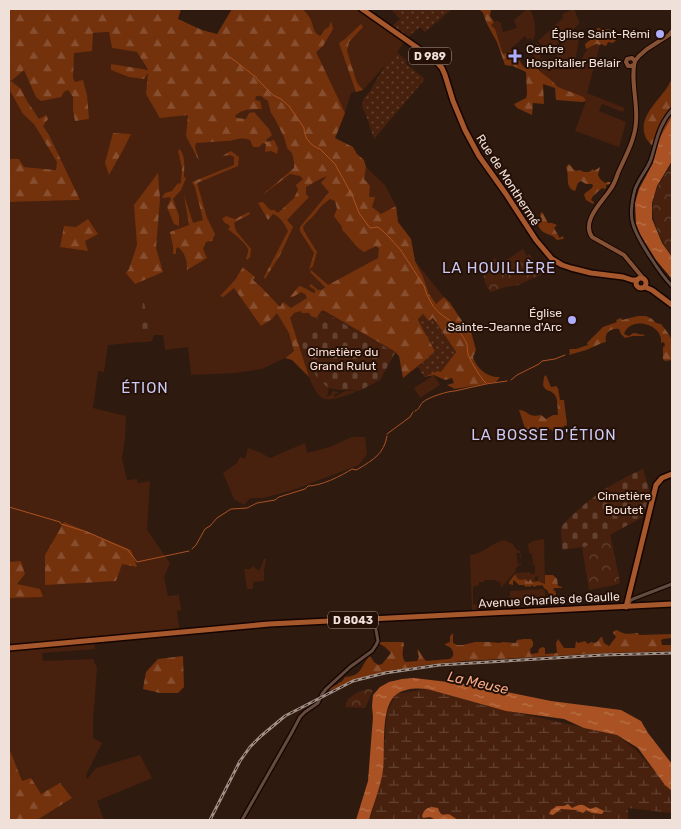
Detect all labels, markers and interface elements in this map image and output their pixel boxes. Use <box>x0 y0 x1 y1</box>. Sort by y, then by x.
place label: Église Saint-Rémi <box>551 27 650 41</box>
marker: Église Saint-Rémi <box>654 28 666 40</box>
place label: Centre Hospitalier Bélair <box>526 42 621 70</box>
road number: D 989 <box>409 48 451 64</box>
marker: Centre Hospitalier Bélair <box>508 49 522 63</box>
street label: Rue de Monthermé <box>473 132 543 228</box>
district label: LA HOUILLÈRE <box>442 259 556 277</box>
place label: Église Sainte-Jeanne d'Arc <box>448 306 562 334</box>
marker: Église Sainte-Jeanne d'Arc <box>566 314 578 326</box>
park label: Cimetière du Grand Rulut <box>307 345 379 373</box>
district label: ÉTION <box>121 379 169 397</box>
district label: LA BOSSE D'ÉTION <box>471 426 617 444</box>
park label: Cimetière Boutet <box>597 489 651 517</box>
street label: Avenue Charles de Gaulle <box>478 589 620 611</box>
road number: D 8043 <box>328 612 378 628</box>
water label: La Meuse <box>446 668 510 698</box>

